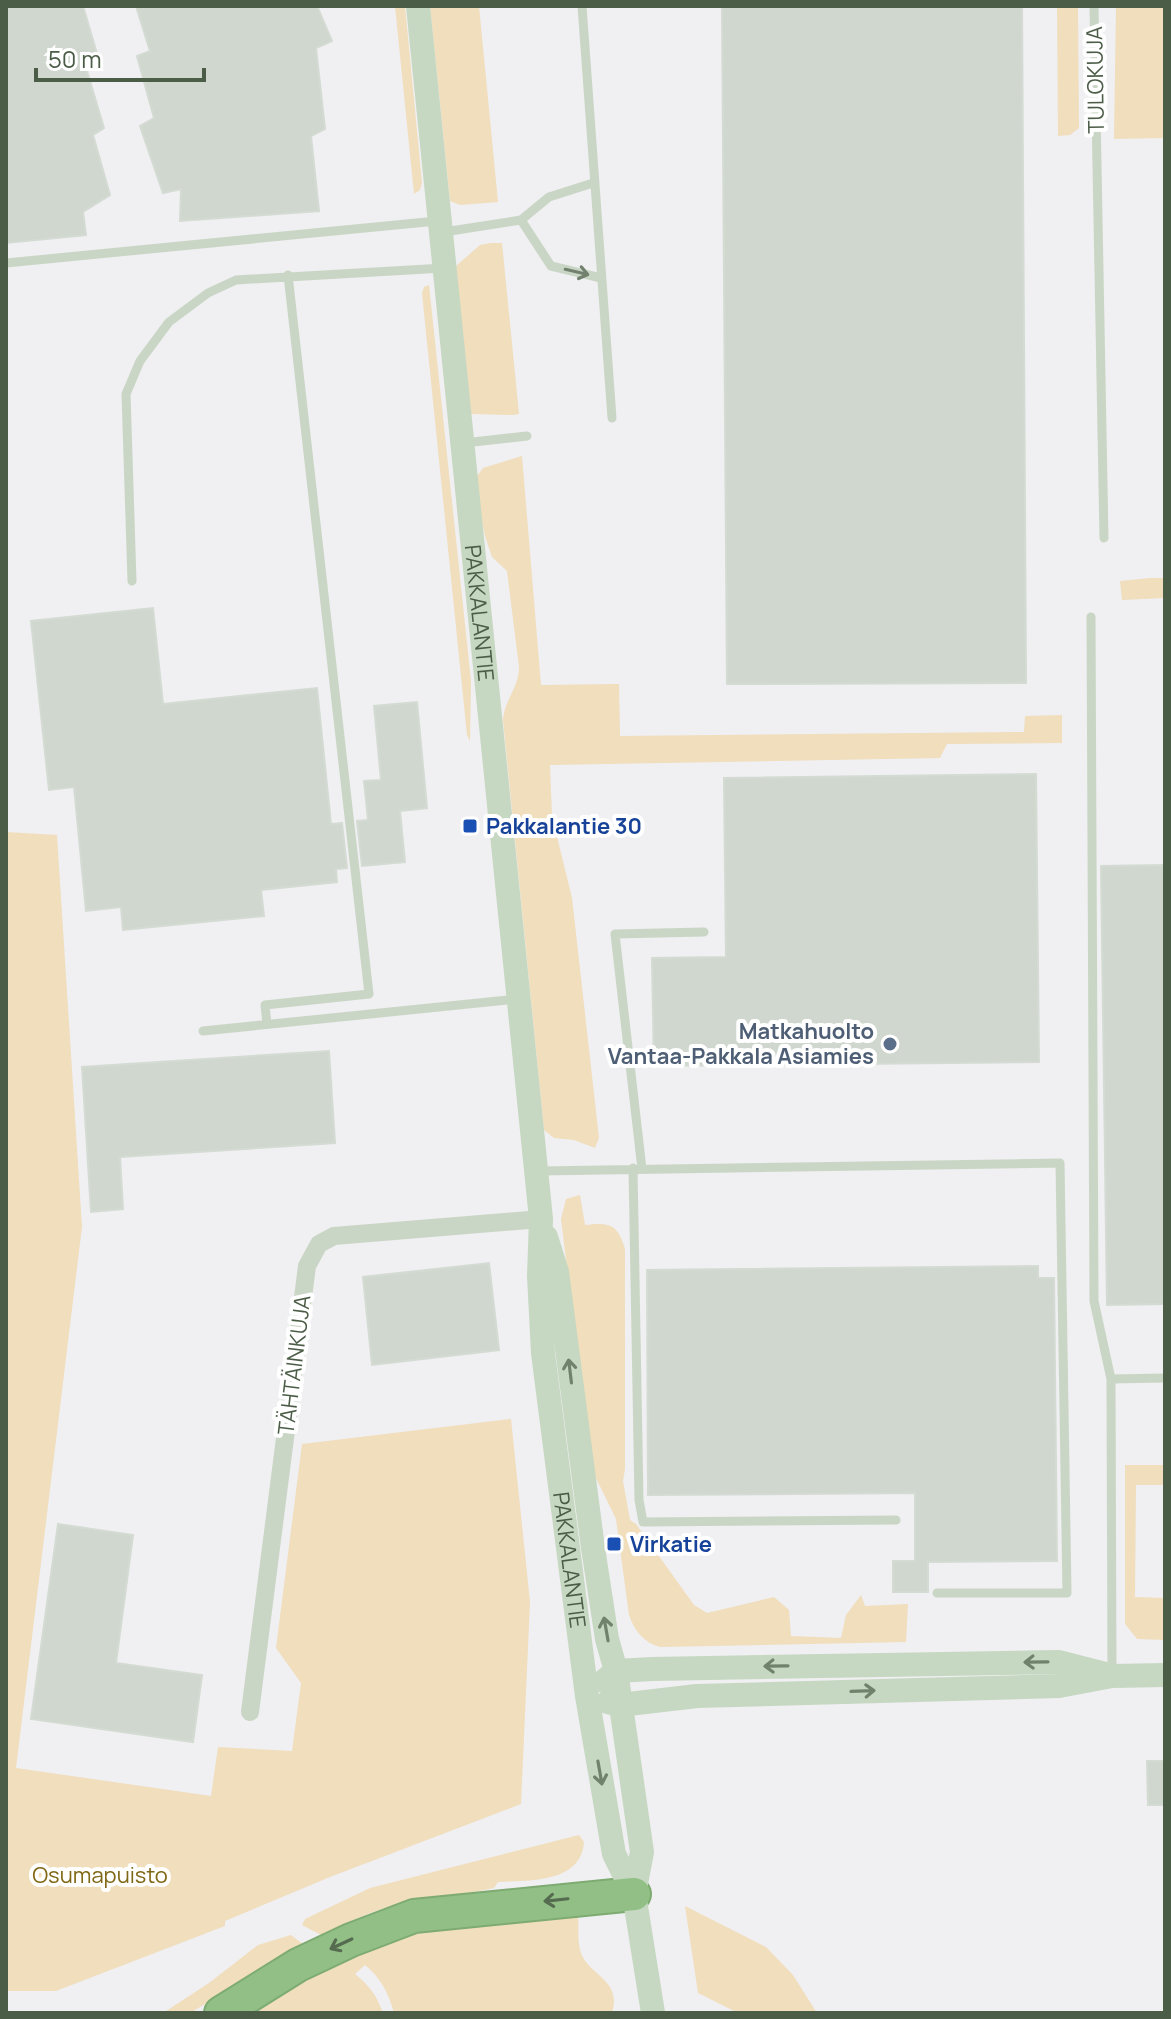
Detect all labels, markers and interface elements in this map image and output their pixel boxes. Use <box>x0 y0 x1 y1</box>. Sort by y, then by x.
street label: TULOKUJA <box>1079 26 1111 134</box>
scale bar <box>36 32 204 82</box>
text: 50 m <box>48 42 102 75</box>
one-way arrow <box>563 265 589 280</box>
street label: PAKKALANTIE <box>458 543 501 683</box>
place label: Pakkalantie 30 <box>486 811 642 841</box>
marker: Pakkalantie 30 <box>461 817 479 835</box>
place label: Matkahuolto Vantaa-Pakkala Asiamies <box>608 1016 874 1071</box>
marker: Matkahuolto Vantaa-Pakkala Asiamies <box>881 1035 899 1053</box>
street label: TÄHTÄINKUJA <box>271 1293 317 1437</box>
one-way arrow <box>562 1359 577 1384</box>
street label: PAKKALANTIE <box>546 1490 593 1630</box>
place label: Virkatie <box>630 1529 712 1559</box>
marker: Virkatie <box>605 1535 623 1553</box>
one-way arrow <box>598 1617 613 1642</box>
one-way arrow <box>1023 1654 1050 1670</box>
one-way arrow <box>763 1658 790 1674</box>
one-way arrow <box>849 1684 876 1699</box>
one-way arrow <box>593 1759 608 1785</box>
park label: Osumapuisto <box>32 1860 168 1890</box>
one-way arrow <box>543 1893 570 1908</box>
one-way arrow <box>330 1937 354 1952</box>

